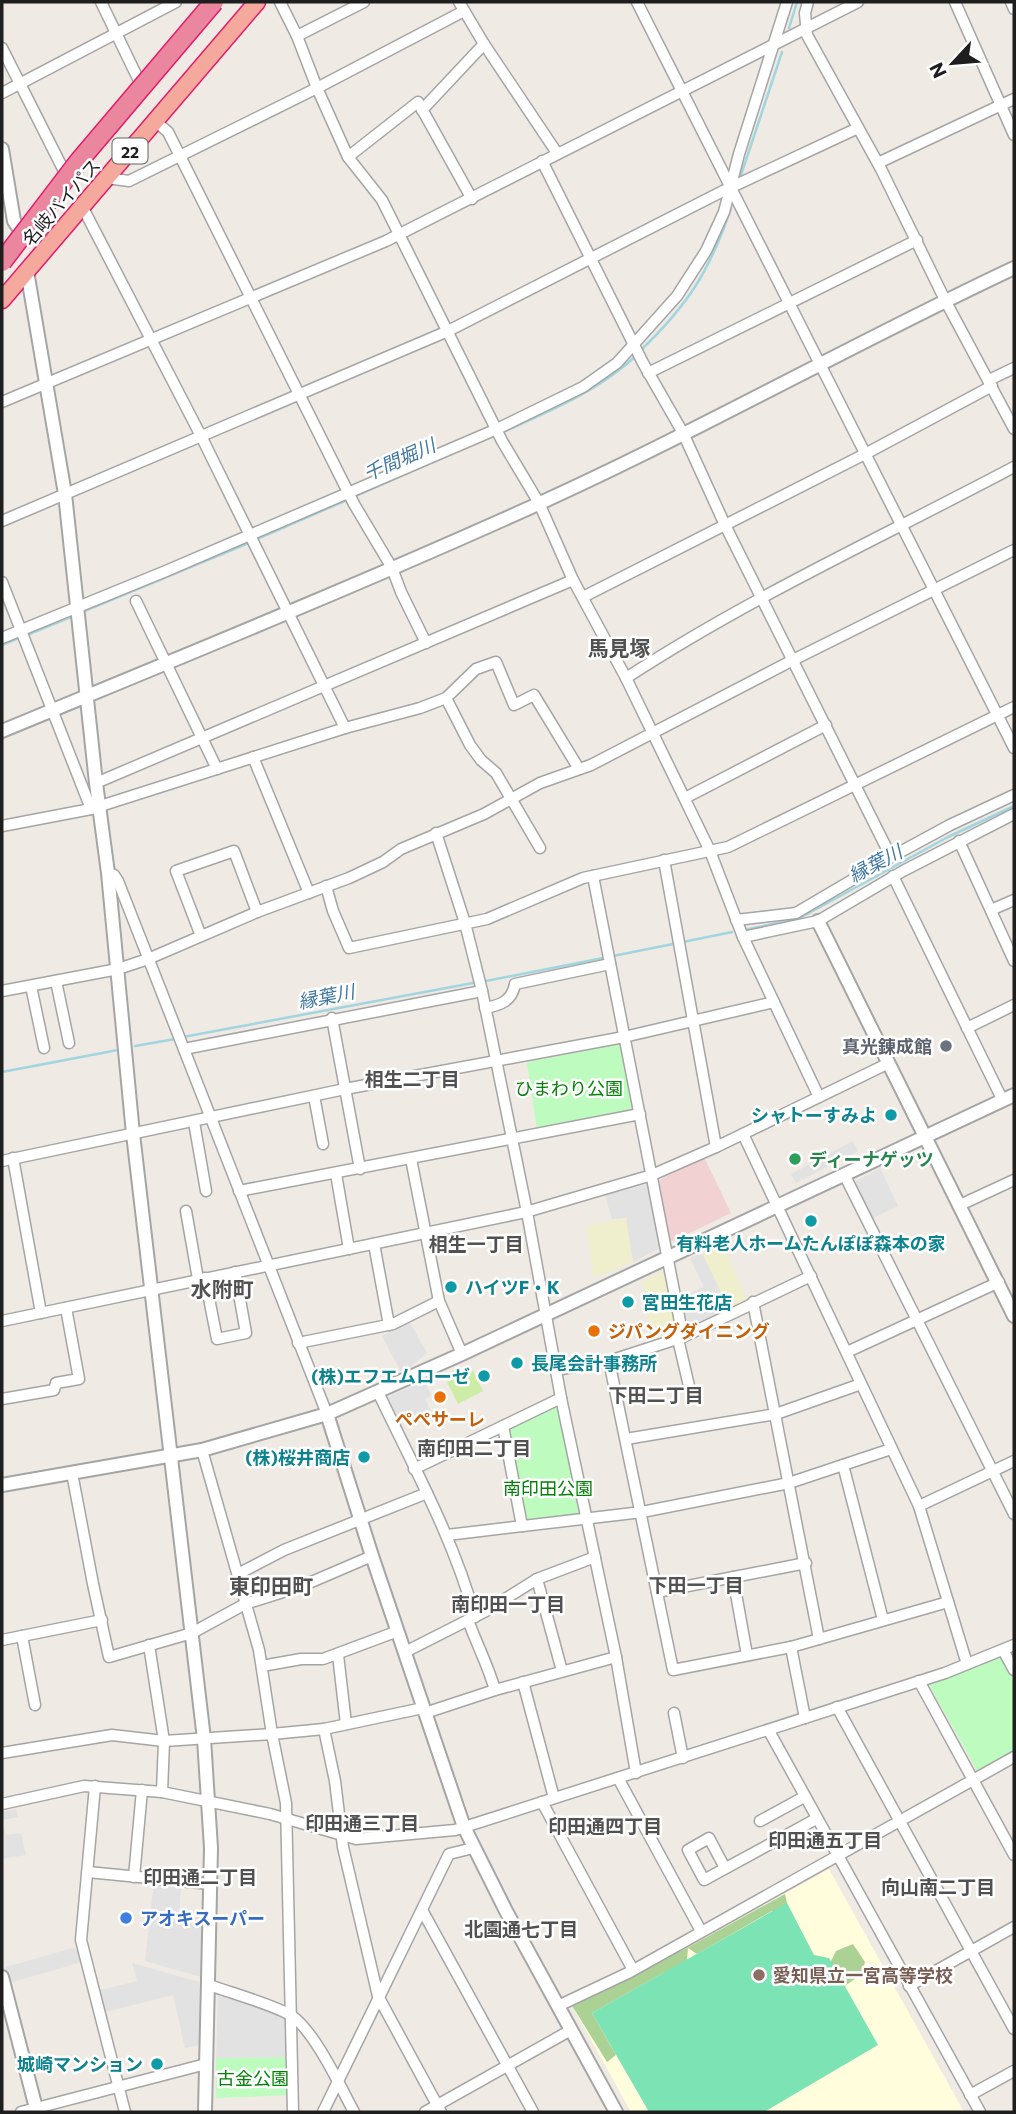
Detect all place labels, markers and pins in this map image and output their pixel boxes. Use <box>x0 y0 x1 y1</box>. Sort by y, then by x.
place label: 真光錬成館 <box>842 1035 932 1057</box>
marker: 真光錬成館 <box>938 1038 954 1054</box>
place label: シャトーすみよ <box>751 1104 877 1126</box>
marker: シャトーすみよ <box>883 1107 899 1123</box>
place label: ディーナゲッツ <box>809 1148 934 1170</box>
marker: ディーナゲッツ <box>787 1151 803 1167</box>
marker: 有料老人ホームたんぽぽ森本の家 <box>803 1213 819 1229</box>
place label: 有料老人ホームたんぽぽ森本の家 <box>676 1232 946 1254</box>
place label: ハイツF・K <box>465 1276 560 1298</box>
marker: ハイツF・K <box>443 1279 459 1295</box>
place label: 宮田生花店 <box>642 1291 732 1313</box>
marker: 宮田生花店 <box>620 1294 636 1310</box>
place label: ジパングダイニング <box>608 1320 770 1342</box>
marker: ジパングダイニング <box>586 1323 602 1339</box>
place label: 長尾会計事務所 <box>531 1352 657 1374</box>
marker: 長尾会計事務所 <box>509 1355 525 1371</box>
place label: (株)エフエムローゼ <box>311 1365 470 1387</box>
marker: (株)エフエムローゼ <box>476 1368 492 1384</box>
marker: ぺぺサーレ <box>432 1389 448 1405</box>
place label: ぺぺサーレ <box>395 1408 485 1430</box>
place label: (株)桜井商店 <box>245 1446 350 1468</box>
marker: (株)桜井商店 <box>356 1449 372 1465</box>
place label: アオキスーパー <box>140 1907 265 1929</box>
marker: アオキスーパー <box>118 1910 134 1926</box>
place label: 愛知県立一宮高等学校 <box>773 1964 953 1986</box>
marker: 愛知県立一宮高等学校 <box>751 1967 767 1983</box>
place label: 城崎マンション <box>17 2053 143 2075</box>
marker: 城崎マンション <box>149 2056 165 2072</box>

